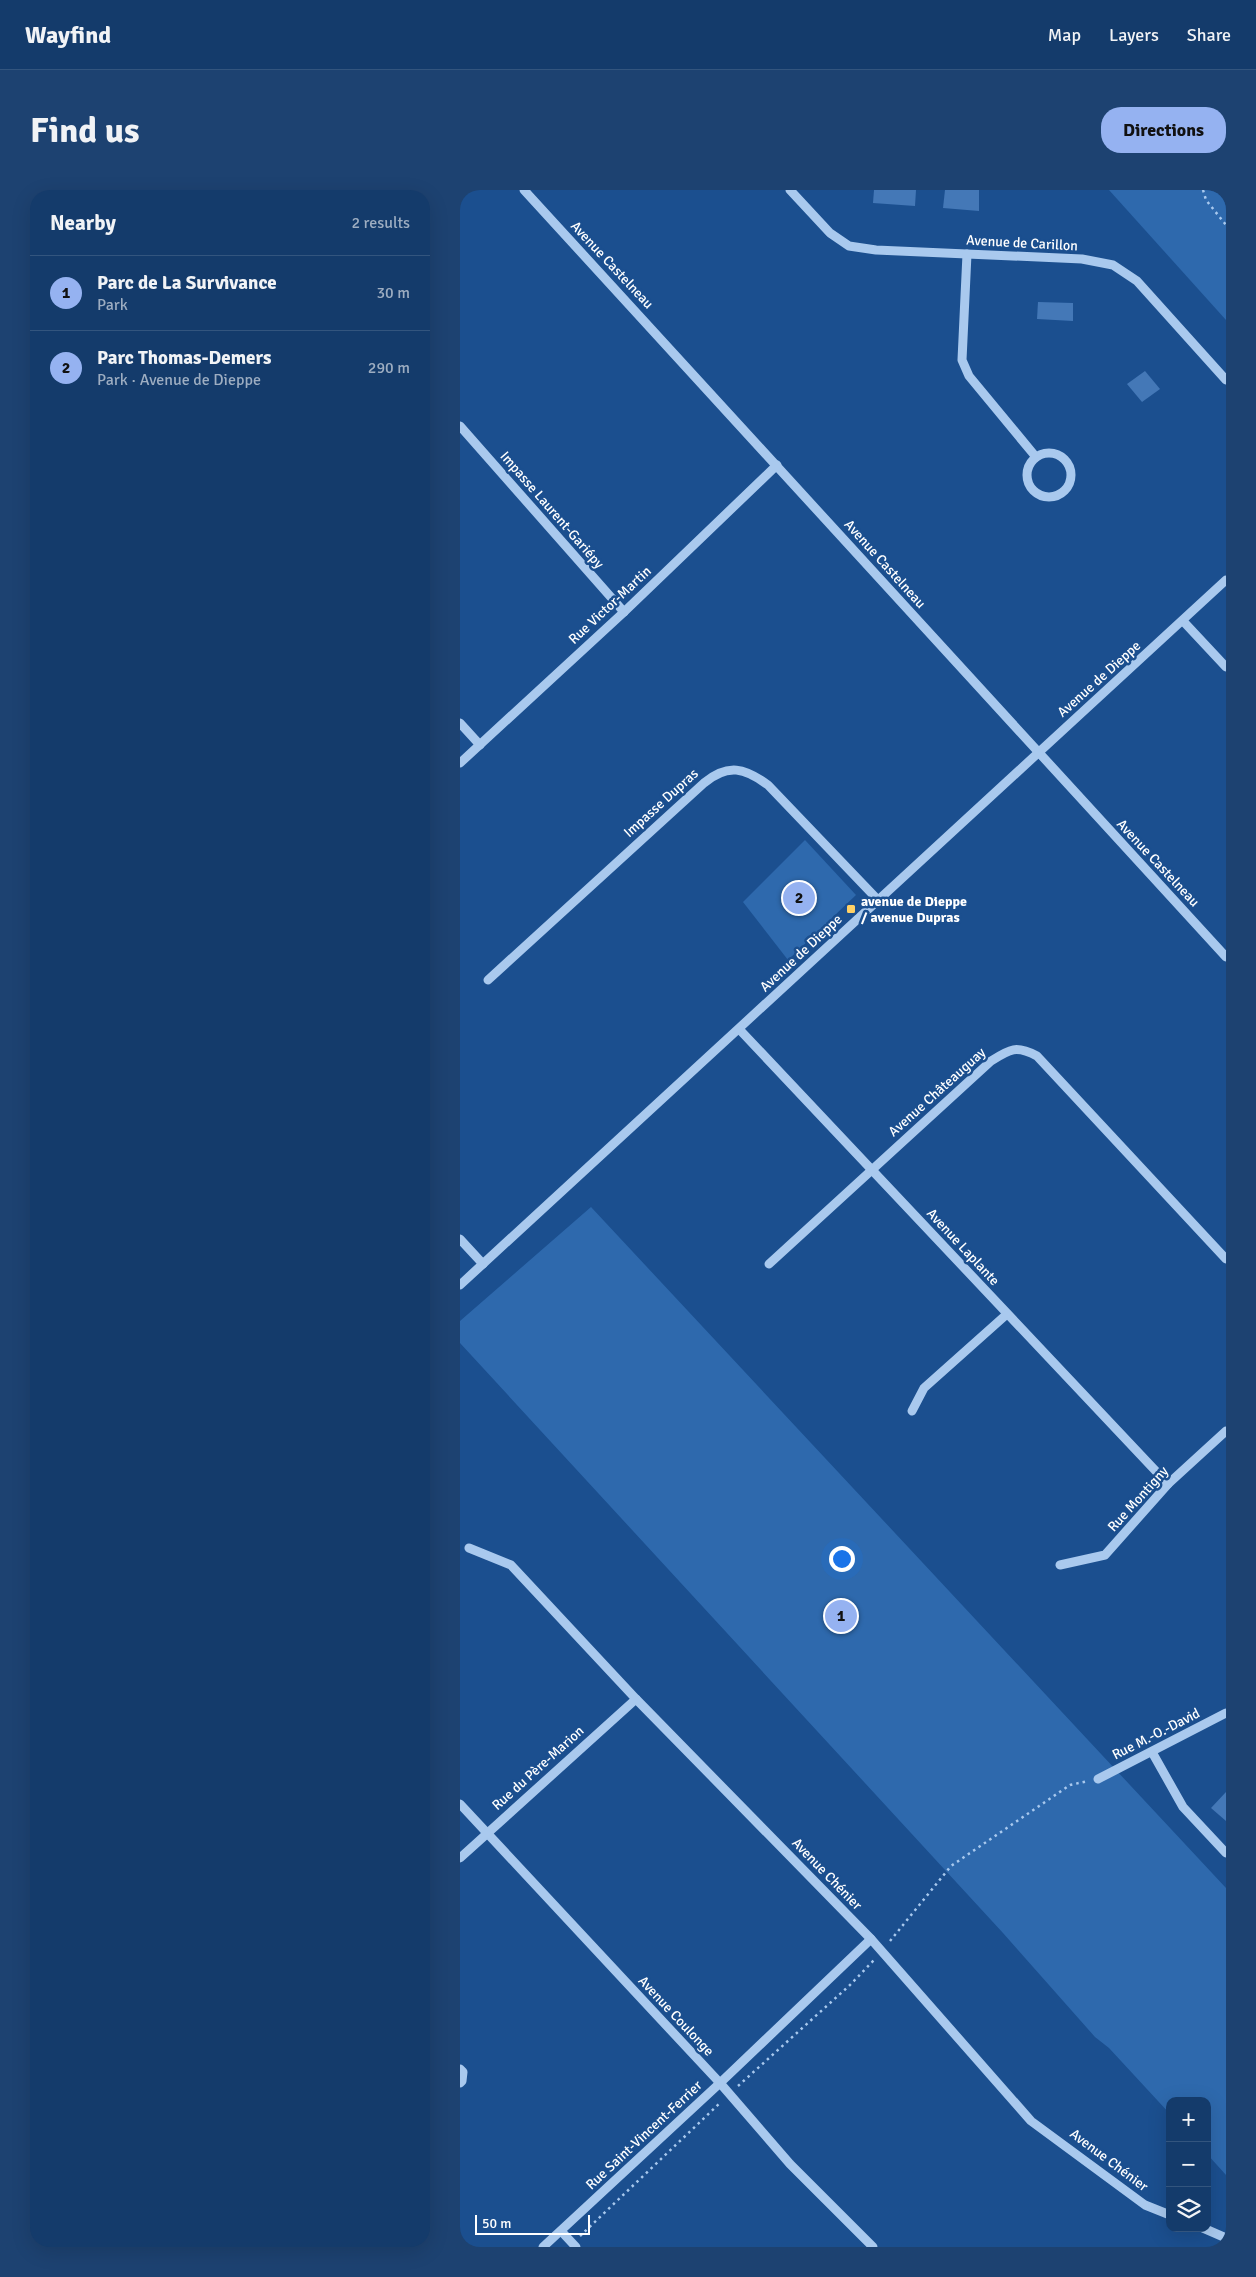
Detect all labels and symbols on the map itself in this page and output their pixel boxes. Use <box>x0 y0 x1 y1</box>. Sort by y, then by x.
street label: Avenue Castelneau <box>567 218 657 312</box>
street label: Avenue de Carillon <box>966 232 1078 254</box>
street label: Impasse Laurent-Gariépy <box>496 448 608 572</box>
street label: Avenue Castelneau <box>841 516 929 612</box>
street label: Rue Victor-Martin <box>565 562 655 648</box>
street label: Avenue de Dieppe <box>1054 637 1144 721</box>
street label: Impasse Dupras <box>620 765 702 841</box>
street label: Avenue Castelneau <box>1113 816 1203 910</box>
pin: 2 <box>783 879 815 917</box>
place label: avenue de Dieppe / avenue Dupras <box>861 893 967 926</box>
marker: avenue de Dieppe / avenue Dupras <box>845 903 857 915</box>
street label: Avenue de Dieppe <box>756 911 846 995</box>
street label: Avenue Châteauguay <box>885 1044 989 1140</box>
street label: Avenue Laplante <box>923 1205 1003 1289</box>
street label: Rue Montigny <box>1104 1462 1172 1535</box>
your location <box>829 1546 855 1572</box>
pin: 1 <box>825 1597 857 1635</box>
street label: Rue M.-O.-David <box>1109 1705 1203 1763</box>
street label: Rue du Père-Marion <box>489 1722 587 1814</box>
street label: Avenue Chénier <box>788 1834 866 1914</box>
street label: Avenue Coulonge <box>635 1972 717 2060</box>
street label: Rue Saint-Vincent-Ferrier <box>583 2076 706 2193</box>
street label: Avenue Chénier <box>1067 2125 1152 2195</box>
scale bar <box>475 2212 590 2235</box>

